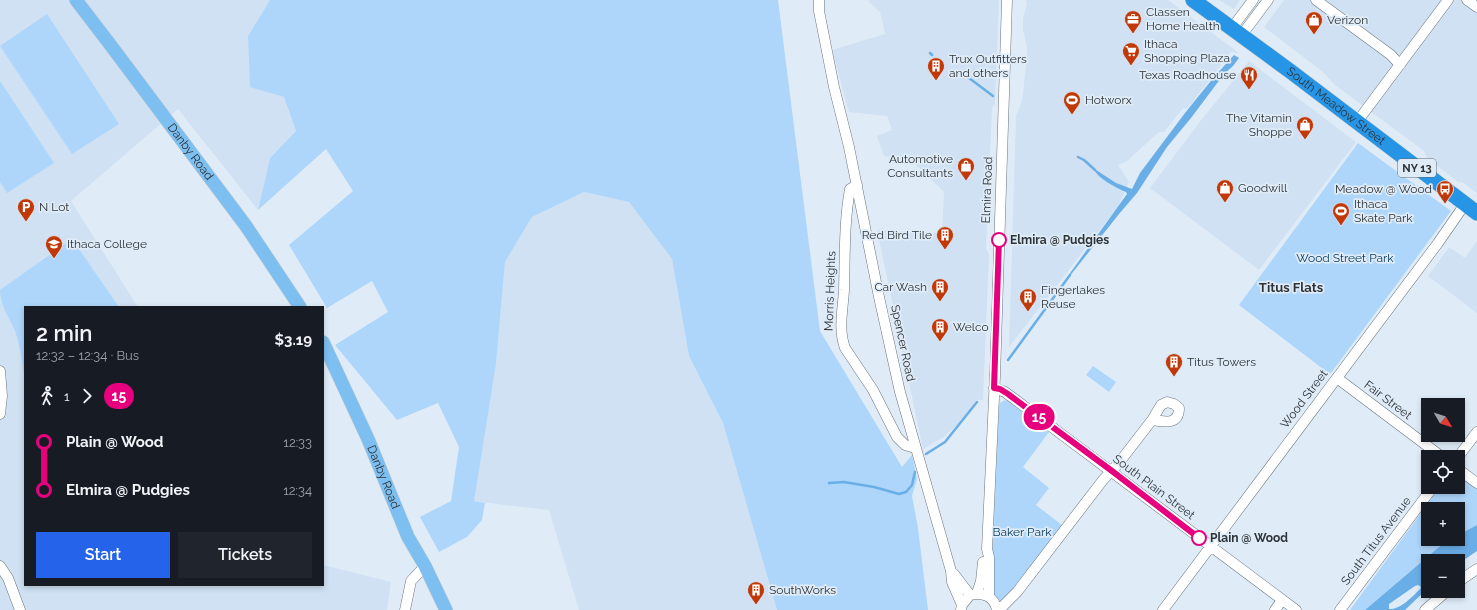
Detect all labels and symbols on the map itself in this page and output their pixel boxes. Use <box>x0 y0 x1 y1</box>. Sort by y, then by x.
place label: Classen Home Health <box>1146 5 1220 33</box>
office icon: Classen Home Health <box>1123 9 1143 34</box>
shop icon: Verizon <box>1304 10 1324 35</box>
place label: Verizon <box>1327 13 1368 27</box>
place label: Ithaca Shopping Plaza <box>1144 37 1230 65</box>
supermarket icon: Ithaca Shopping Plaza <box>1121 41 1141 66</box>
place label: Trux Outfitters and others <box>949 52 1027 80</box>
building icon: Trux Outfitters and others <box>926 56 946 81</box>
street label: South Meadow Street <box>1284 64 1388 148</box>
restaurant icon: Texas Roadhouse <box>1239 65 1259 90</box>
place label: Texas Roadhouse <box>1139 68 1236 82</box>
sports icon: Hotworx <box>1062 90 1082 115</box>
place label: Hotworx <box>1085 93 1132 107</box>
place label: The Vitamin Shoppe <box>1226 111 1292 139</box>
shop icon: The Vitamin Shoppe <box>1295 115 1315 140</box>
street label: Danby Road <box>165 121 216 183</box>
place label: Automotive Consultants <box>887 152 953 180</box>
shop icon: Automotive Consultants <box>956 156 976 181</box>
street label: Elmira Road <box>979 156 995 224</box>
road number: NY 13 <box>1398 159 1436 177</box>
shop icon: Goodwill <box>1215 178 1235 203</box>
bus stop icon: Meadow @ Wood <box>1435 179 1455 204</box>
place label: Goodwill <box>1238 181 1288 195</box>
place label: Meadow @ Wood <box>1335 182 1432 196</box>
parking icon: N Lot <box>16 197 36 222</box>
place label: Ithaca Skate Park <box>1354 197 1413 225</box>
place label: N Lot <box>39 200 69 214</box>
sports icon: Ithaca Skate Park <box>1331 201 1351 226</box>
building icon: Red Bird Tile <box>935 225 955 250</box>
place label: Red Bird Tile <box>862 228 932 242</box>
marker: Elmira @ Pudgies <box>991 232 1007 248</box>
place label: Elmira @ Pudgies <box>1010 233 1109 247</box>
school or university icon: Ithaca College <box>44 234 64 259</box>
place label: Ithaca College <box>67 237 147 251</box>
street label: Morris Heights <box>822 251 838 331</box>
park label: Wood Street Park <box>1296 251 1394 265</box>
building icon: Car Wash <box>930 277 950 302</box>
place label: Car Wash <box>874 280 927 294</box>
district label: Titus Flats <box>1259 280 1324 295</box>
place label: Fingerlakes Reuse <box>1041 283 1105 311</box>
building icon: Fingerlakes Reuse <box>1018 287 1038 312</box>
street label: Spencer Road <box>888 303 918 383</box>
building icon: Welco <box>930 317 950 342</box>
place label: Welco <box>953 320 989 334</box>
building icon: Titus Towers <box>1164 352 1184 377</box>
place label: Titus Towers <box>1187 355 1256 369</box>
street label: Wood Street <box>1277 367 1331 431</box>
street label: Fair Street <box>1362 378 1414 422</box>
north arrow <box>1421 398 1465 442</box>
line badge: 15 <box>1021 404 1057 430</box>
street label: Danby Road <box>364 443 403 511</box>
street label: South Plain Street <box>1110 452 1198 522</box>
street label: South Titus Avenue <box>1338 494 1414 588</box>
park label: Baker Park <box>992 525 1052 539</box>
marker: Plain @ Wood <box>1191 530 1207 546</box>
place label: Plain @ Wood <box>1210 531 1288 545</box>
building icon: SouthWorks <box>746 580 766 605</box>
place label: SouthWorks <box>769 583 836 597</box>

